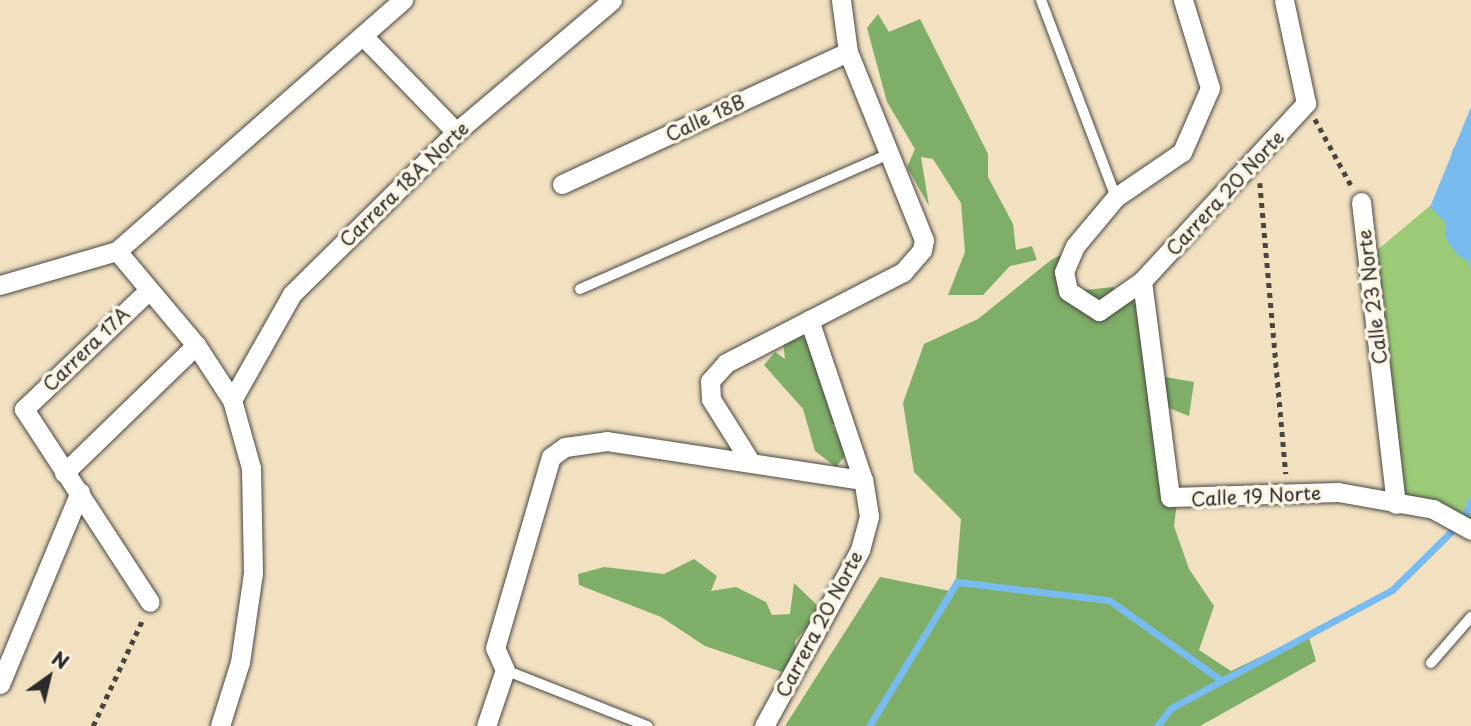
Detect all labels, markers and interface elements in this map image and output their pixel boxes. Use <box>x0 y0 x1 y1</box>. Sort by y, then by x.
street label: Calle 18B <box>661 90 749 146</box>
street label: Carrera 18A Norte <box>334 116 474 252</box>
street label: Carrera 20 Norte <box>1161 125 1289 261</box>
street label: Calle 23 Norte <box>1352 228 1392 366</box>
street label: Carrera 17A <box>38 302 134 396</box>
street label: Calle 19 Norte <box>1190 481 1322 511</box>
street label: Carrera 20 Norte <box>770 546 868 702</box>
north arrow <box>14 642 84 712</box>
text: N <box>47 644 75 675</box>

